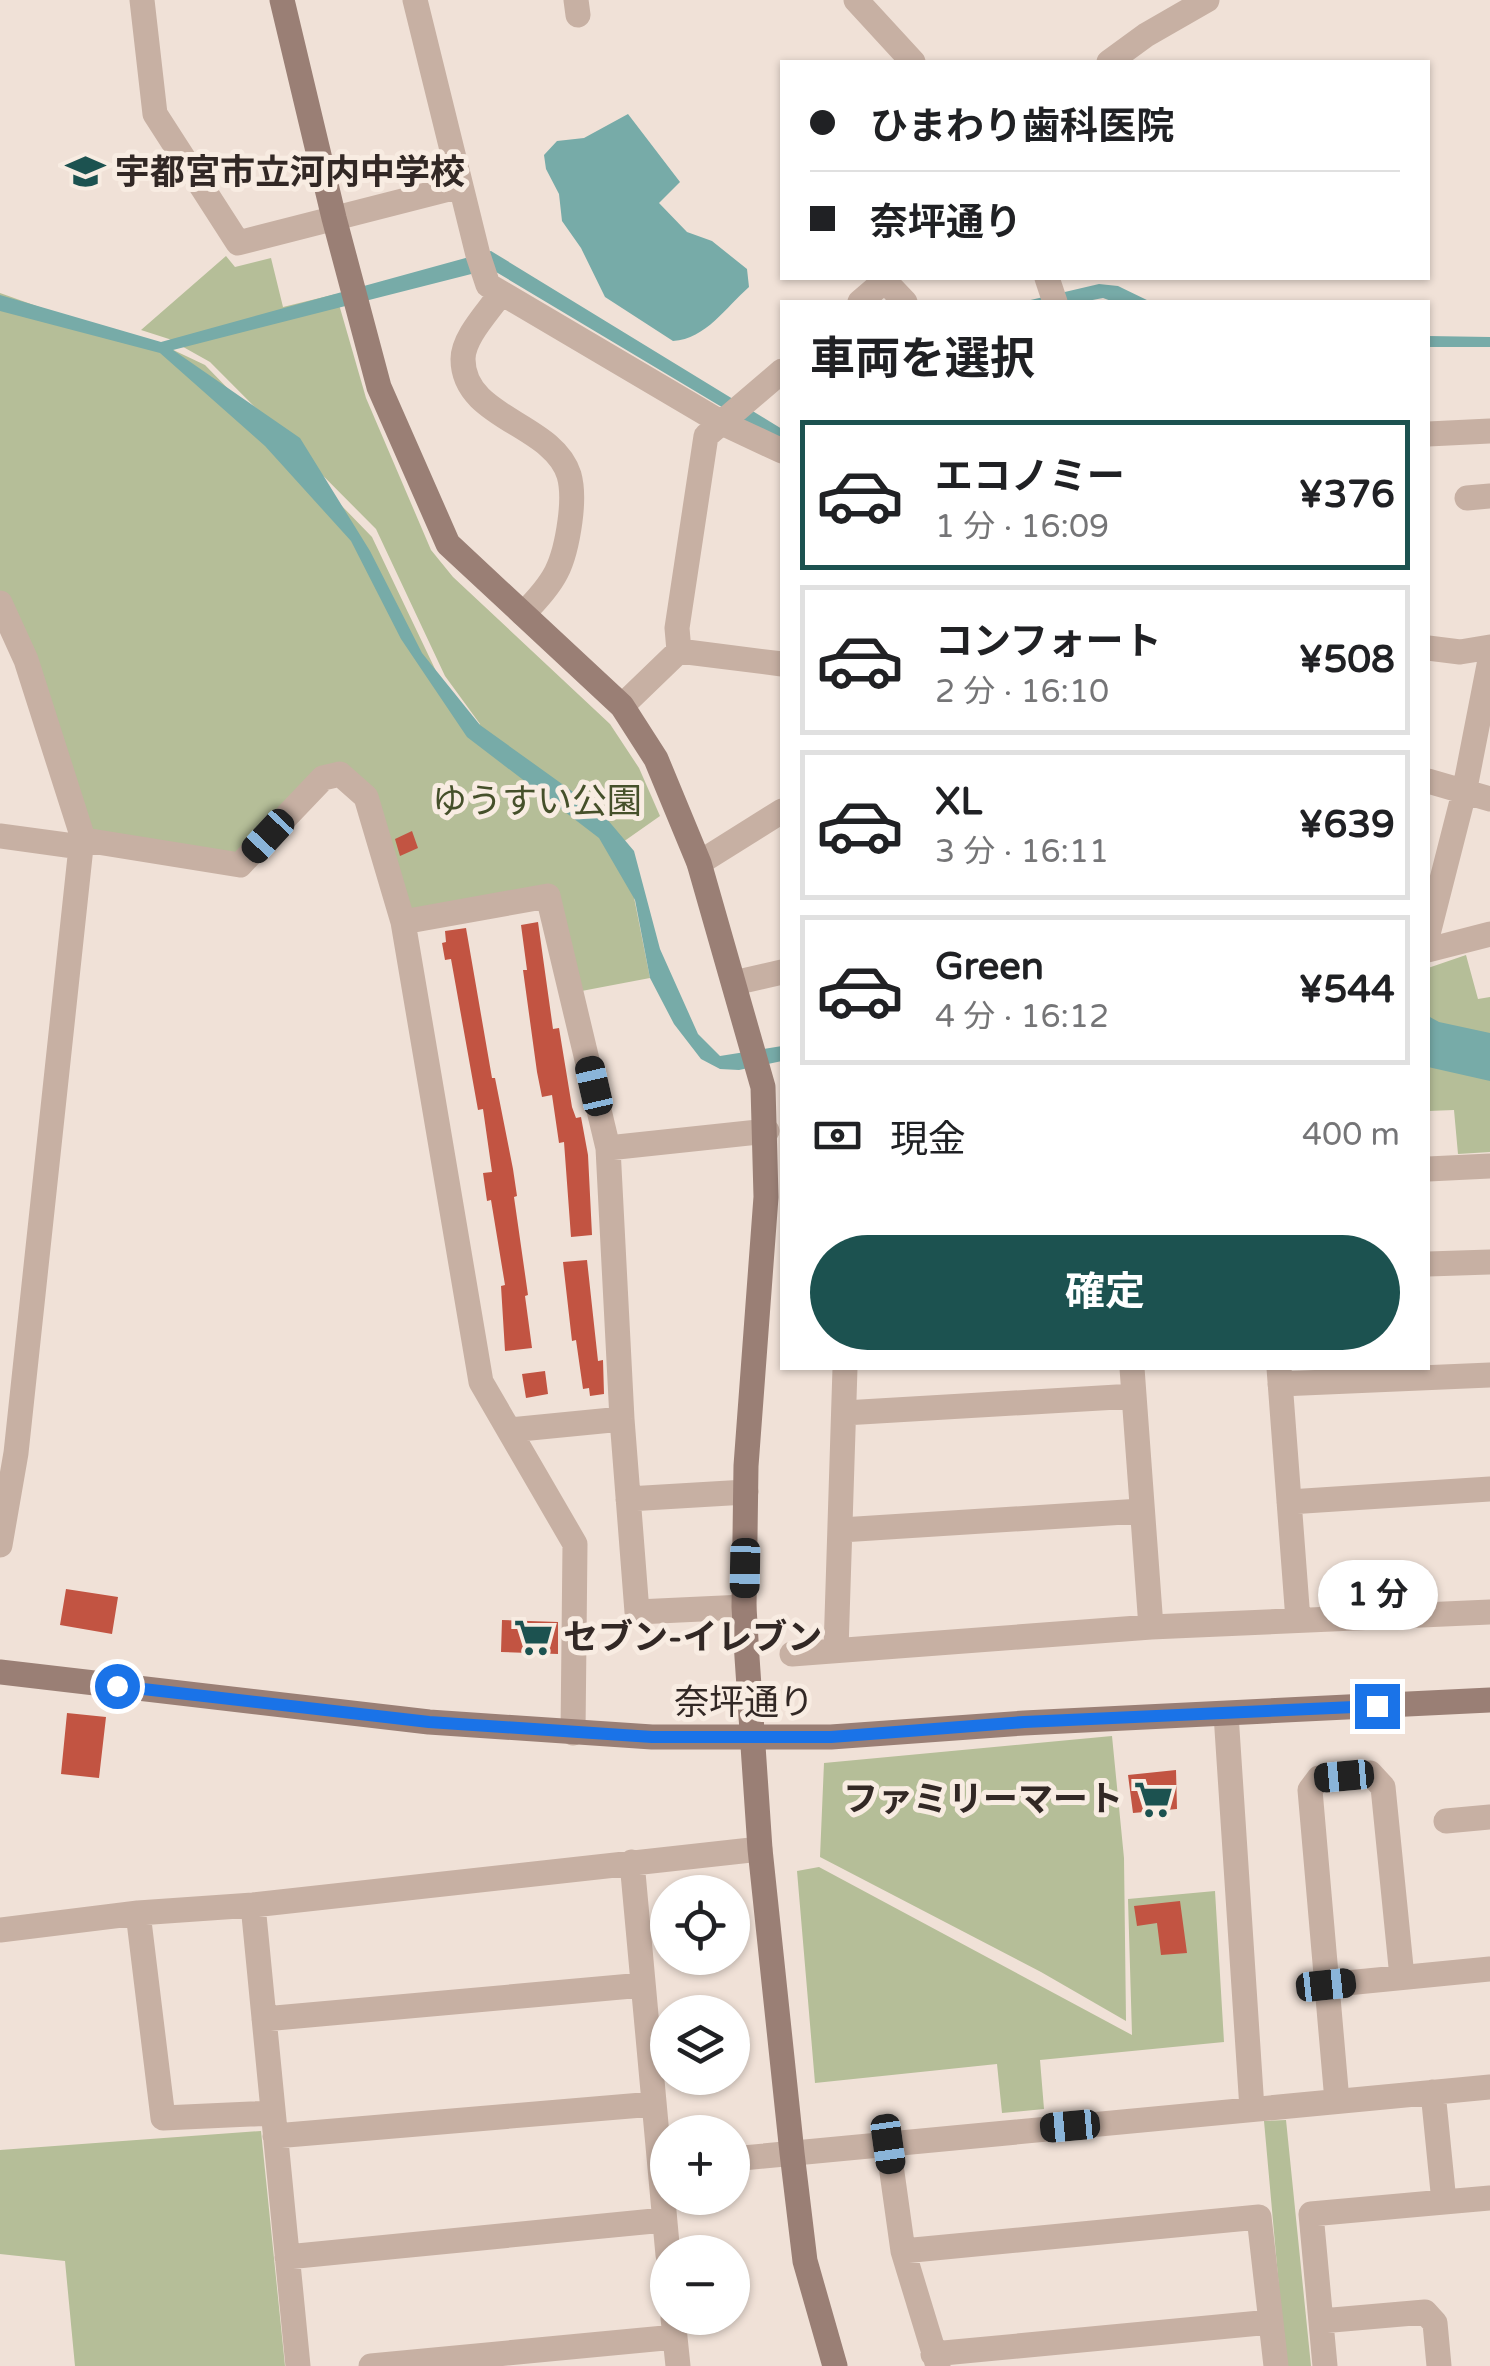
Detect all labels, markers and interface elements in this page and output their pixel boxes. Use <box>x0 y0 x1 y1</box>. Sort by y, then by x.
text: ひまわり歯科医院 <box>870 104 1174 150</box>
school or university icon: 宇都宮市立河内中学校 <box>64 151 106 193</box>
place label: 宇都宮市立河内中学校 <box>115 152 465 194</box>
text: 奈坪通り <box>870 200 1022 246</box>
text: 車両を選択 <box>810 333 1035 387</box>
icon: car <box>815 450 905 540</box>
text: エコノミー <box>935 454 1125 500</box>
text: ¥376 <box>1298 472 1395 518</box>
text: 1 分 · 16:09 <box>935 508 1109 546</box>
icon: car <box>815 615 905 705</box>
text: コンフォート <box>935 619 1162 665</box>
text: ¥508 <box>1298 637 1395 683</box>
text: 2 分 · 16:10 <box>935 673 1109 711</box>
text: XL <box>935 779 982 825</box>
icon: car <box>815 780 905 870</box>
park label: ゆうすい公園 <box>432 781 642 823</box>
text: ¥639 <box>1298 802 1395 848</box>
car <box>237 804 299 868</box>
text: 3 分 · 16:11 <box>935 833 1109 871</box>
text: Green <box>935 944 1044 990</box>
icon: car <box>815 945 905 1035</box>
text: ¥544 <box>1298 967 1395 1013</box>
text: 4 分 · 16:12 <box>935 998 1109 1036</box>
car <box>573 1053 615 1119</box>
icon: cash <box>810 1108 865 1163</box>
text: 400 m <box>1302 1116 1400 1154</box>
text: 現金 <box>890 1117 966 1163</box>
button: 確定 <box>810 1235 1400 1350</box>
car <box>729 1538 761 1598</box>
callout: 1 分 <box>1317 1561 1437 1631</box>
text: 1 分 <box>1348 1576 1408 1614</box>
supermarket icon: セブン-イレブン <box>512 1616 554 1658</box>
place label: セブン-イレブン <box>563 1617 822 1659</box>
route start <box>95 1664 140 1709</box>
street label: 奈坪通り <box>674 1682 814 1724</box>
route end <box>1355 1684 1400 1729</box>
car <box>1313 1758 1375 1794</box>
supermarket icon: ファミリーマート <box>1132 1778 1174 1820</box>
place label: ファミリーマート <box>843 1779 1123 1821</box>
map controls <box>650 1875 750 2335</box>
button: locate <box>650 1875 750 1975</box>
car <box>1295 1967 1357 2003</box>
button: layers <box>650 1995 750 2095</box>
car <box>1039 2108 1101 2144</box>
car <box>869 2112 907 2176</box>
button: + <box>650 2115 750 2215</box>
button: − <box>650 2235 750 2335</box>

